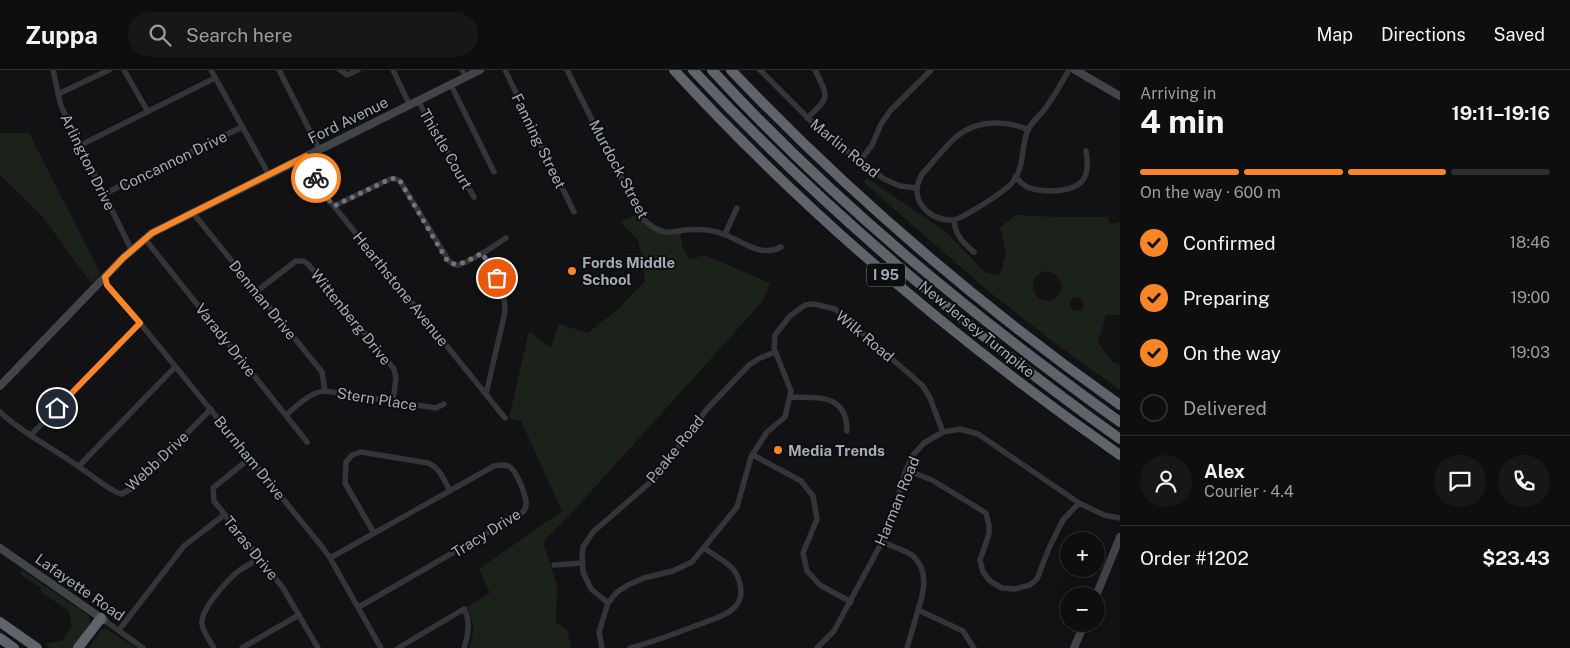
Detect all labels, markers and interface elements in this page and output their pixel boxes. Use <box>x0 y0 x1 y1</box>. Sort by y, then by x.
search box <box>128 12 478 57</box>
text: Zuppa <box>25 21 98 49</box>
icon: search <box>146 21 174 49</box>
text: Search here <box>186 24 293 46</box>
text: Map <box>1316 24 1353 45</box>
text: Directions <box>1381 24 1466 45</box>
text: Saved <box>1494 24 1545 45</box>
text: Arriving in <box>1140 84 1216 103</box>
street label: Fanning Street <box>509 91 569 191</box>
street label: Ford Avenue <box>305 93 391 147</box>
text: 19:11–19:16 <box>1452 102 1550 124</box>
text: 4 min <box>1140 103 1224 140</box>
street label: Thistle Court <box>416 106 476 192</box>
street label: Arlington Drive <box>57 111 119 213</box>
street label: Marlin Road <box>807 115 883 181</box>
street label: Murdock Street <box>586 117 652 221</box>
street label: Concannon Drive <box>116 128 230 194</box>
courier <box>291 153 341 203</box>
icon: bike <box>302 164 330 192</box>
text: On the way · 600 m <box>1140 183 1281 202</box>
street label: Hearthstone Avenue <box>350 229 452 349</box>
icon: check <box>1140 229 1168 257</box>
text: Confirmed <box>1183 232 1276 254</box>
text: 18:46 <box>1510 233 1550 252</box>
place label: Fords Middle School <box>582 254 675 288</box>
street label: Denman Drive <box>226 257 300 343</box>
pin <box>476 257 518 299</box>
icon: bag <box>483 264 511 292</box>
road number: I 95 <box>867 264 905 286</box>
marker: Fords Middle School <box>566 265 578 277</box>
street label: Wittenberg Drive <box>307 266 395 368</box>
street label: New Jersey Turnpike <box>916 277 1038 381</box>
icon: check <box>1140 284 1168 312</box>
text: Preparing <box>1183 287 1270 309</box>
text: 19:00 <box>1510 288 1550 307</box>
street label: Varady Drive <box>192 300 260 380</box>
street label: Wilk Road <box>833 307 897 365</box>
icon: check <box>1140 339 1168 367</box>
text: On the way <box>1183 342 1281 364</box>
text: 19:03 <box>1510 343 1550 362</box>
street label: Stern Place <box>336 384 418 414</box>
pin <box>36 387 78 429</box>
icon: home <box>43 394 71 422</box>
text: Delivered <box>1183 397 1267 419</box>
street label: Peake Road <box>643 412 707 486</box>
street label: Burnham Drive <box>211 413 289 503</box>
street label: Webb Drive <box>122 428 192 494</box>
place label: Media Trends <box>788 442 885 459</box>
marker: Media Trends <box>772 444 784 456</box>
street label: Harman Road <box>871 454 923 548</box>
button: person <box>1140 455 1192 507</box>
button: chat <box>1434 455 1486 507</box>
button: phone <box>1498 455 1550 507</box>
text: Alex <box>1204 460 1245 482</box>
text: Courier · 4.4 <box>1204 482 1294 501</box>
street label: Tracy Drive <box>448 505 524 561</box>
street label: Taras Drive <box>220 513 282 583</box>
map controls <box>1060 532 1105 632</box>
button: + <box>1060 532 1105 577</box>
text: Order #1202 <box>1140 547 1249 569</box>
text: $23.43 <box>1482 547 1550 569</box>
street label: Lafayette Road <box>32 550 128 624</box>
button: − <box>1060 587 1105 632</box>

